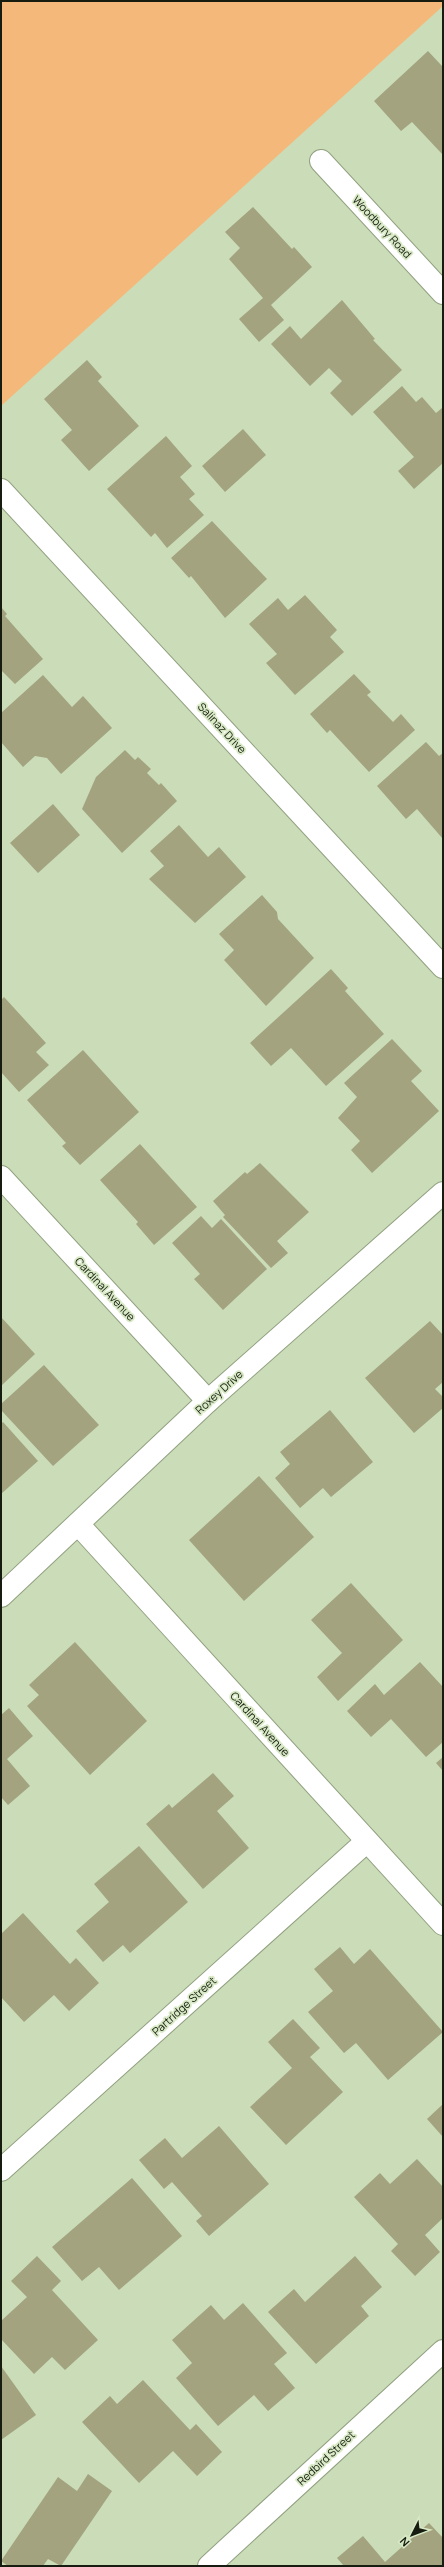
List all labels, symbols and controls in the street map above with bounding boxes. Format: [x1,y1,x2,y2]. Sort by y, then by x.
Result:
street label: Woodbury Road [350,192,415,261]
street label: Salinaz Drive [195,699,250,757]
street label: Cardinal Avenue [72,1254,139,1324]
street label: Roxey Drive [192,1366,246,1417]
street label: Cardinal Avenue [227,1688,294,1760]
street label: Partridge Street [148,1973,219,2038]
street label: Redbird Street [294,2427,358,2488]
north arrow [392,2515,432,2555]
text: N [396,2534,412,2550]

